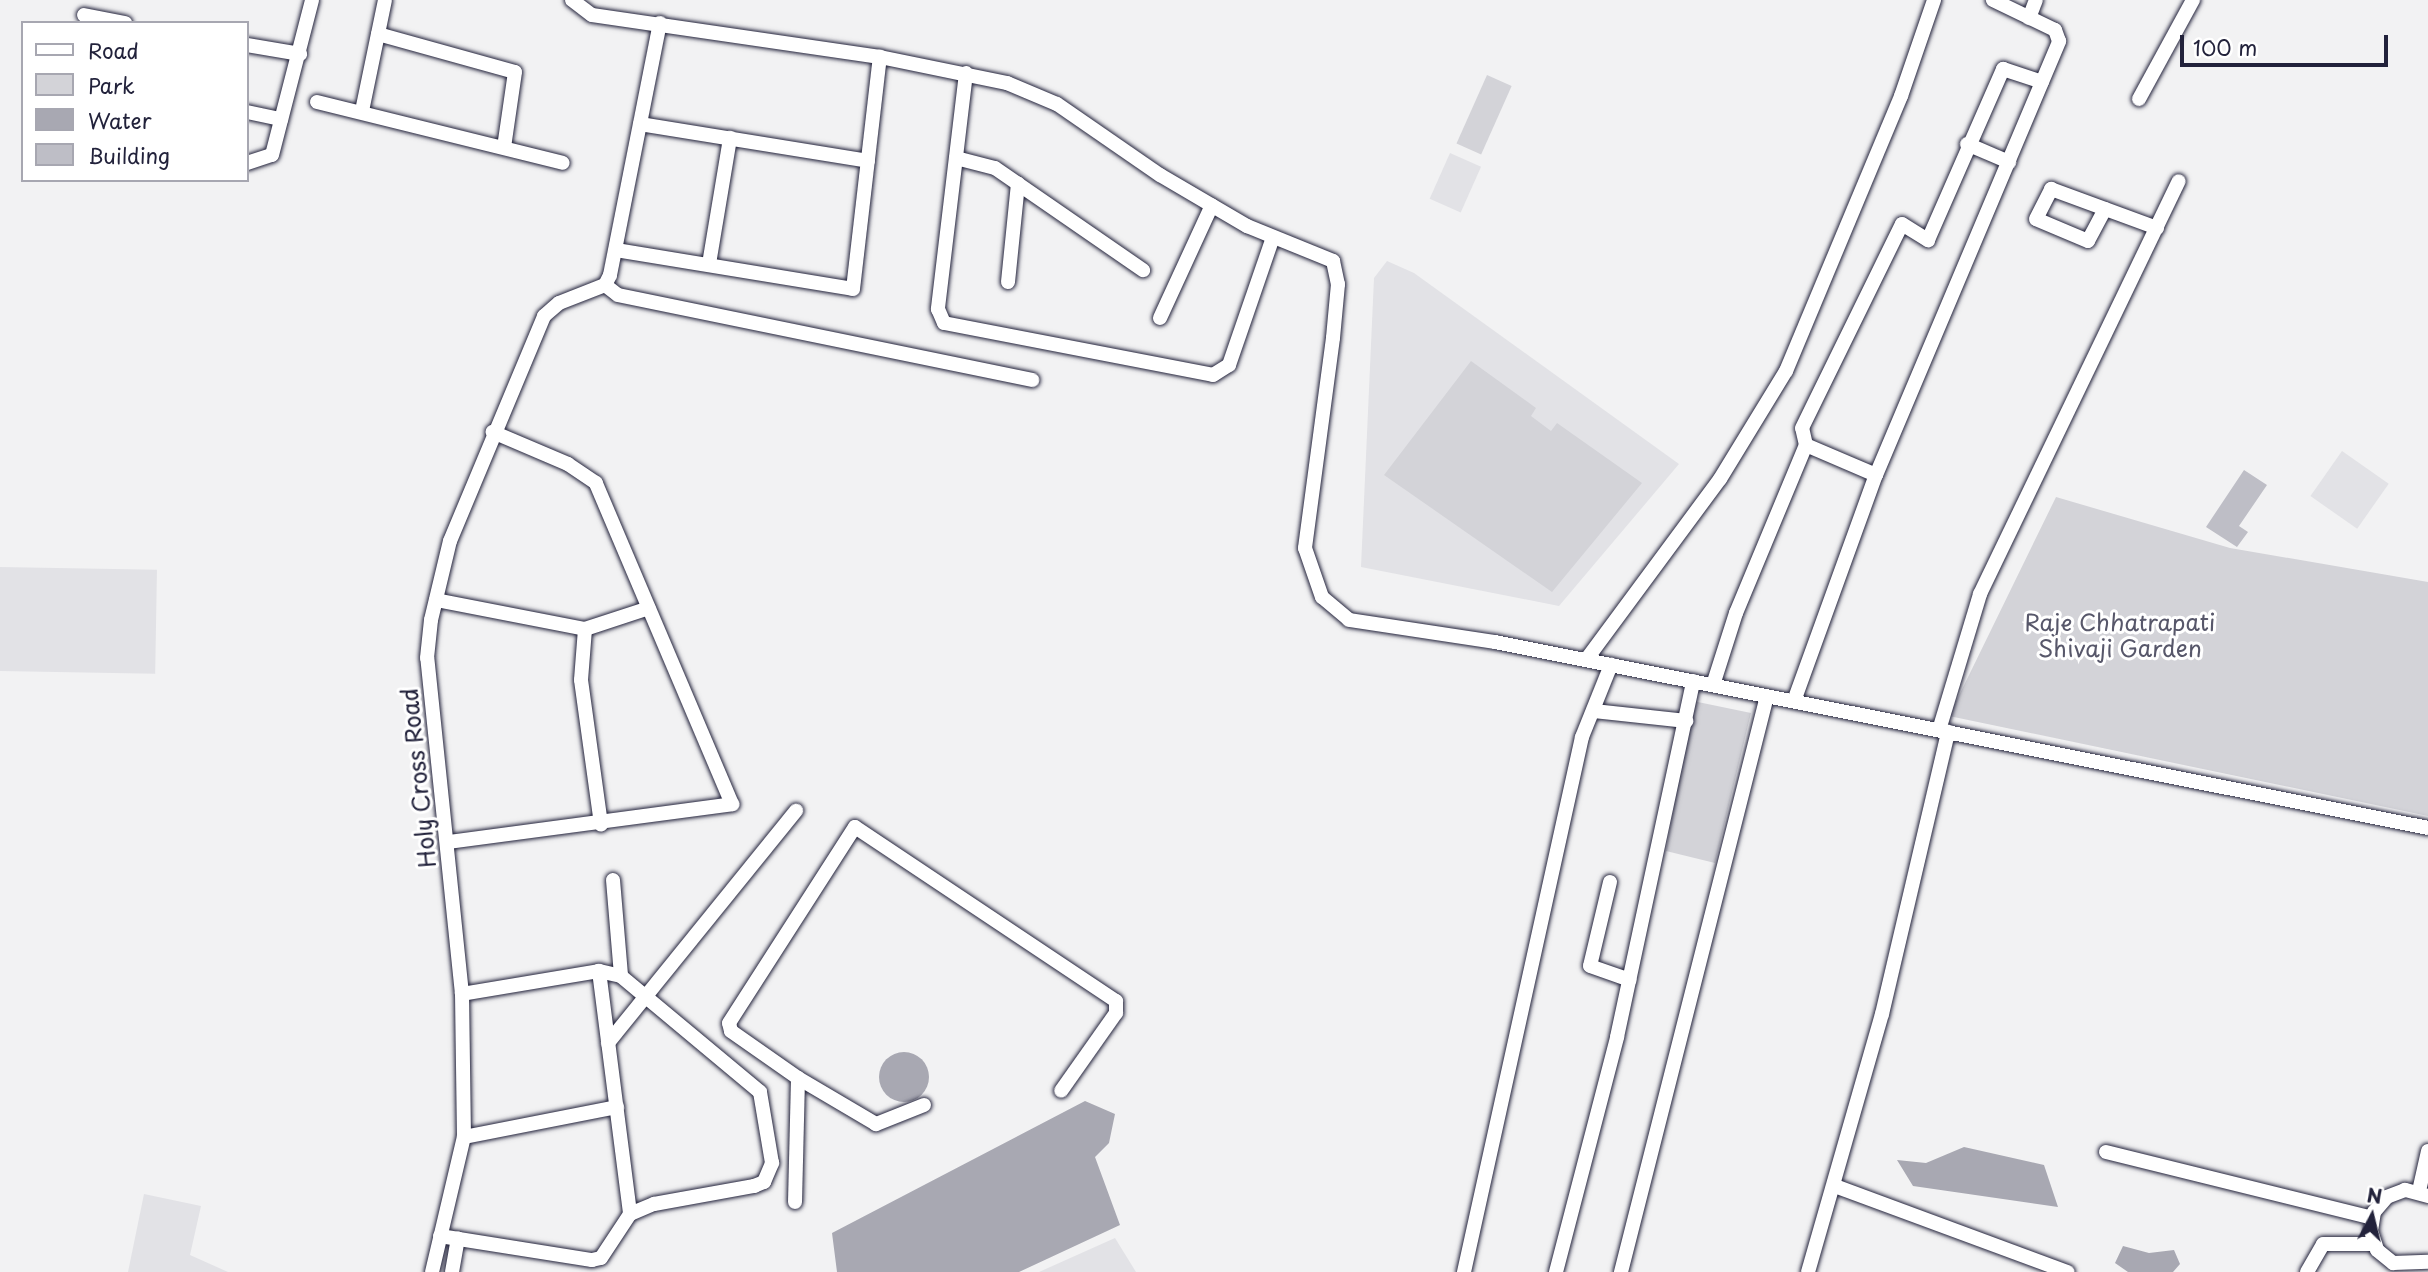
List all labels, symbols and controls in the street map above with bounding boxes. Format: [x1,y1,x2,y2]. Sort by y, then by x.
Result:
legend [21,21,248,182]
scale bar [2183,21,2391,65]
text: 100 m [2193,31,2257,63]
text: Road [88,34,139,66]
text: Park [88,69,135,101]
text: Water [88,104,151,136]
text: Building [88,139,170,171]
park label: Raje Chhatrapati Shivaji Garden [2024,608,2216,662]
street label: Holy Cross Road [395,686,441,870]
text: N [2365,1180,2384,1210]
north arrow [2337,1181,2407,1251]

